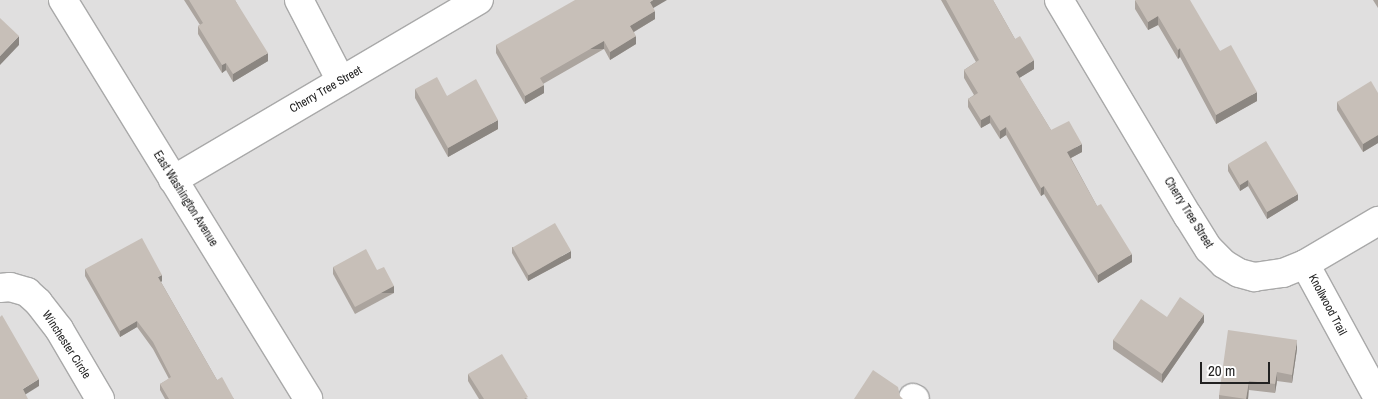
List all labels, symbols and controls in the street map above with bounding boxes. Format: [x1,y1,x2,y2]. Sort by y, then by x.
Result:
street label: Cherry Tree Street [287,63,365,117]
street label: East Washington Avenue [150,148,220,250]
street label: Cherry Tree Street [1160,175,1216,251]
street label: Knollwood Trail [1305,272,1349,338]
street label: Winchester Circle [39,308,93,382]
scale bar [1203,352,1273,384]
text: 20 m [1208,360,1235,381]

